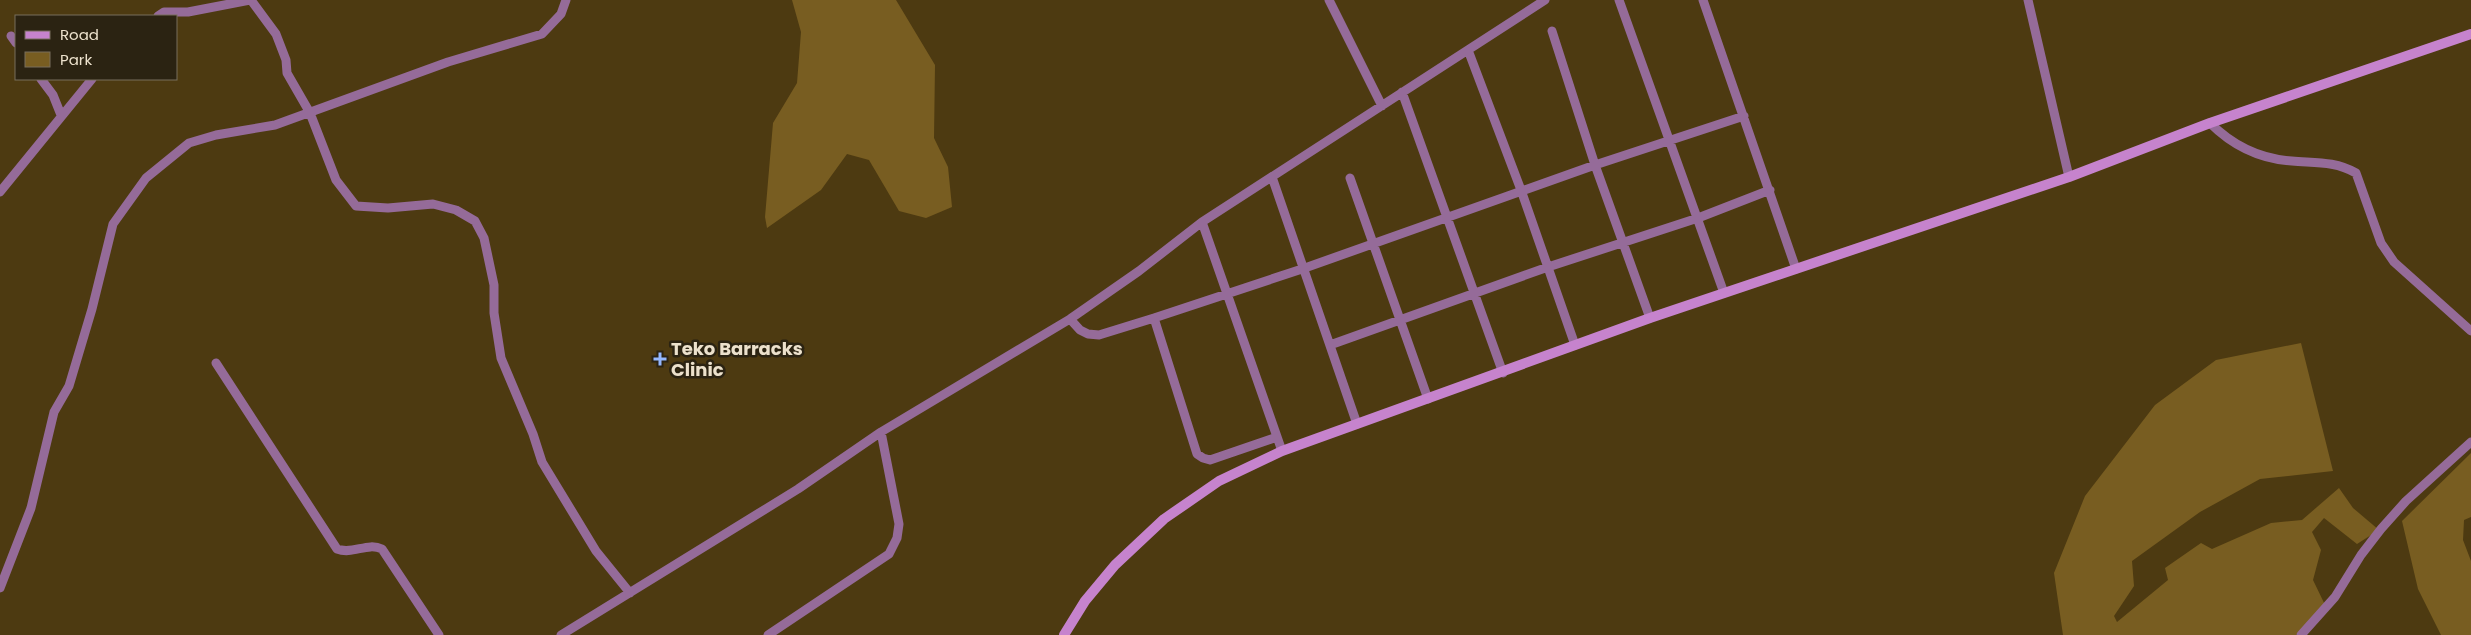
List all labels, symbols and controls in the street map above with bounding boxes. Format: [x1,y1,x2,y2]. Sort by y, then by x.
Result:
legend [15,15,178,80]
text: Road [60,24,99,45]
text: Park [60,49,92,70]
place label: Teko Barracks Clinic [671,336,803,382]
marker: Teko Barracks Clinic [653,352,667,366]

